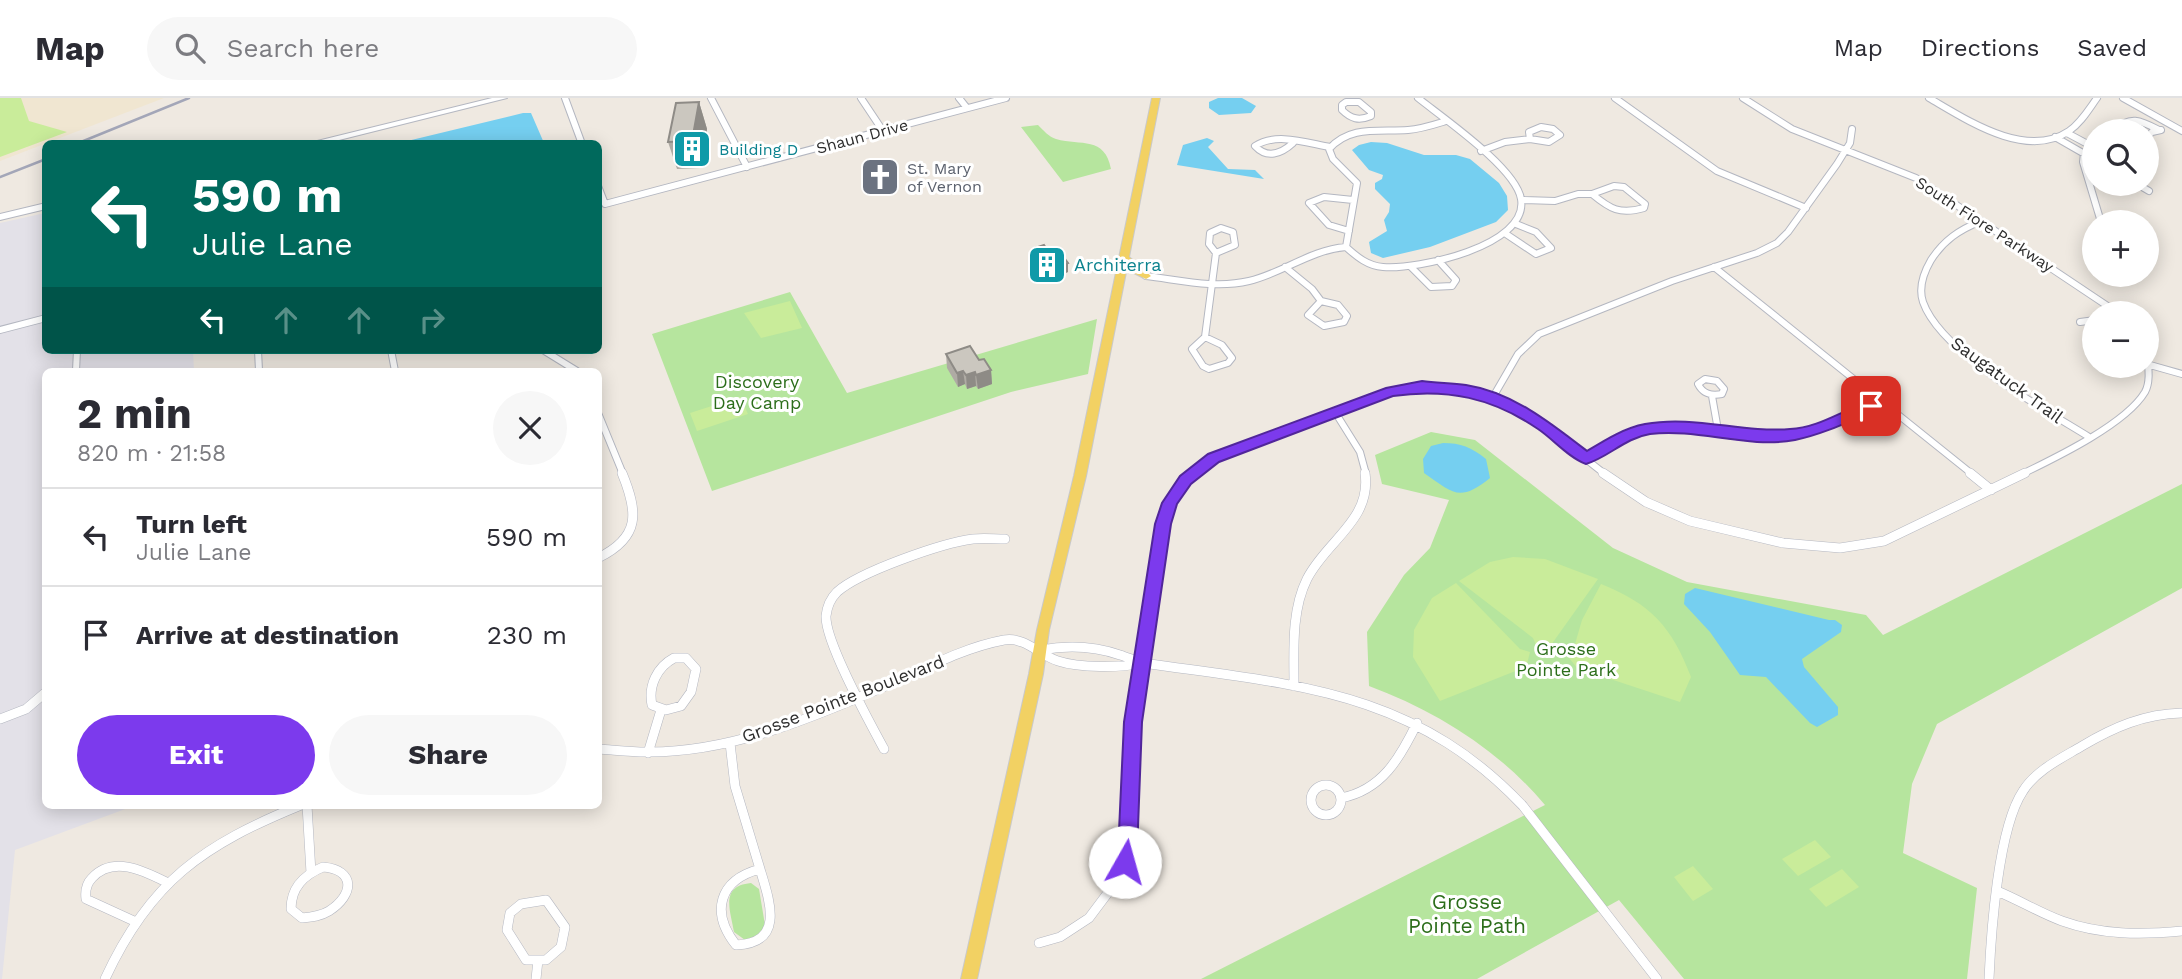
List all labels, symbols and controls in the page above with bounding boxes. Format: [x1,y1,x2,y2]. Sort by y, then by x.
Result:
search box [147,17,637,80]
text: Map [35,29,105,68]
icon: search [171,29,209,67]
text: Search here [227,33,379,63]
text: Map [1834,34,1883,62]
text: Directions [1921,34,2039,62]
text: Saved [2077,34,2147,62]
street label: Shaun Drive [814,115,910,158]
map controls [2082,119,2159,378]
button: search [2082,119,2159,196]
building icon: Building D [671,128,713,170]
place label: Building D [719,140,798,159]
church icon: St. Mary of Vernon [859,156,901,198]
place label: St. Mary of Vernon [907,159,982,196]
text: 590 m [192,166,342,224]
icon: left [77,168,168,259]
street label: South Fiore Parkway [1912,173,2058,277]
button: + [2082,210,2159,287]
text: Julie Lane [192,225,353,263]
building icon: Architerra [1026,244,1068,286]
place label: Architerra [1074,254,1162,275]
icon: left [194,301,232,339]
icon: ahead [267,301,305,339]
icon: ahead [340,301,378,339]
icon: right [413,301,451,339]
button: − [2082,301,2159,378]
street label: Saugatuck Trail [1947,332,2068,428]
park label: Discovery Day Camp [713,371,801,413]
pin [1841,376,1901,436]
icon: arrive [1852,387,1890,425]
text: 2 min [77,389,192,438]
button: close [493,391,567,465]
text: 820 m · 21:58 [77,440,226,467]
text: Turn left [136,509,247,539]
icon: left [77,518,115,556]
text: 590 m [486,522,567,552]
text: Julie Lane [136,539,252,566]
icon: arrive [77,616,115,654]
text: Arrive at destination [136,620,399,650]
text: 230 m [487,620,567,650]
park label: Grosse Pointe Park [1516,638,1616,680]
street label: Grosse Pointe Boulevard [739,650,947,747]
button: Exit [77,715,315,795]
button: Share [329,715,567,795]
position arrow [1088,825,1162,899]
park label: Grosse Pointe Path [1408,889,1526,938]

